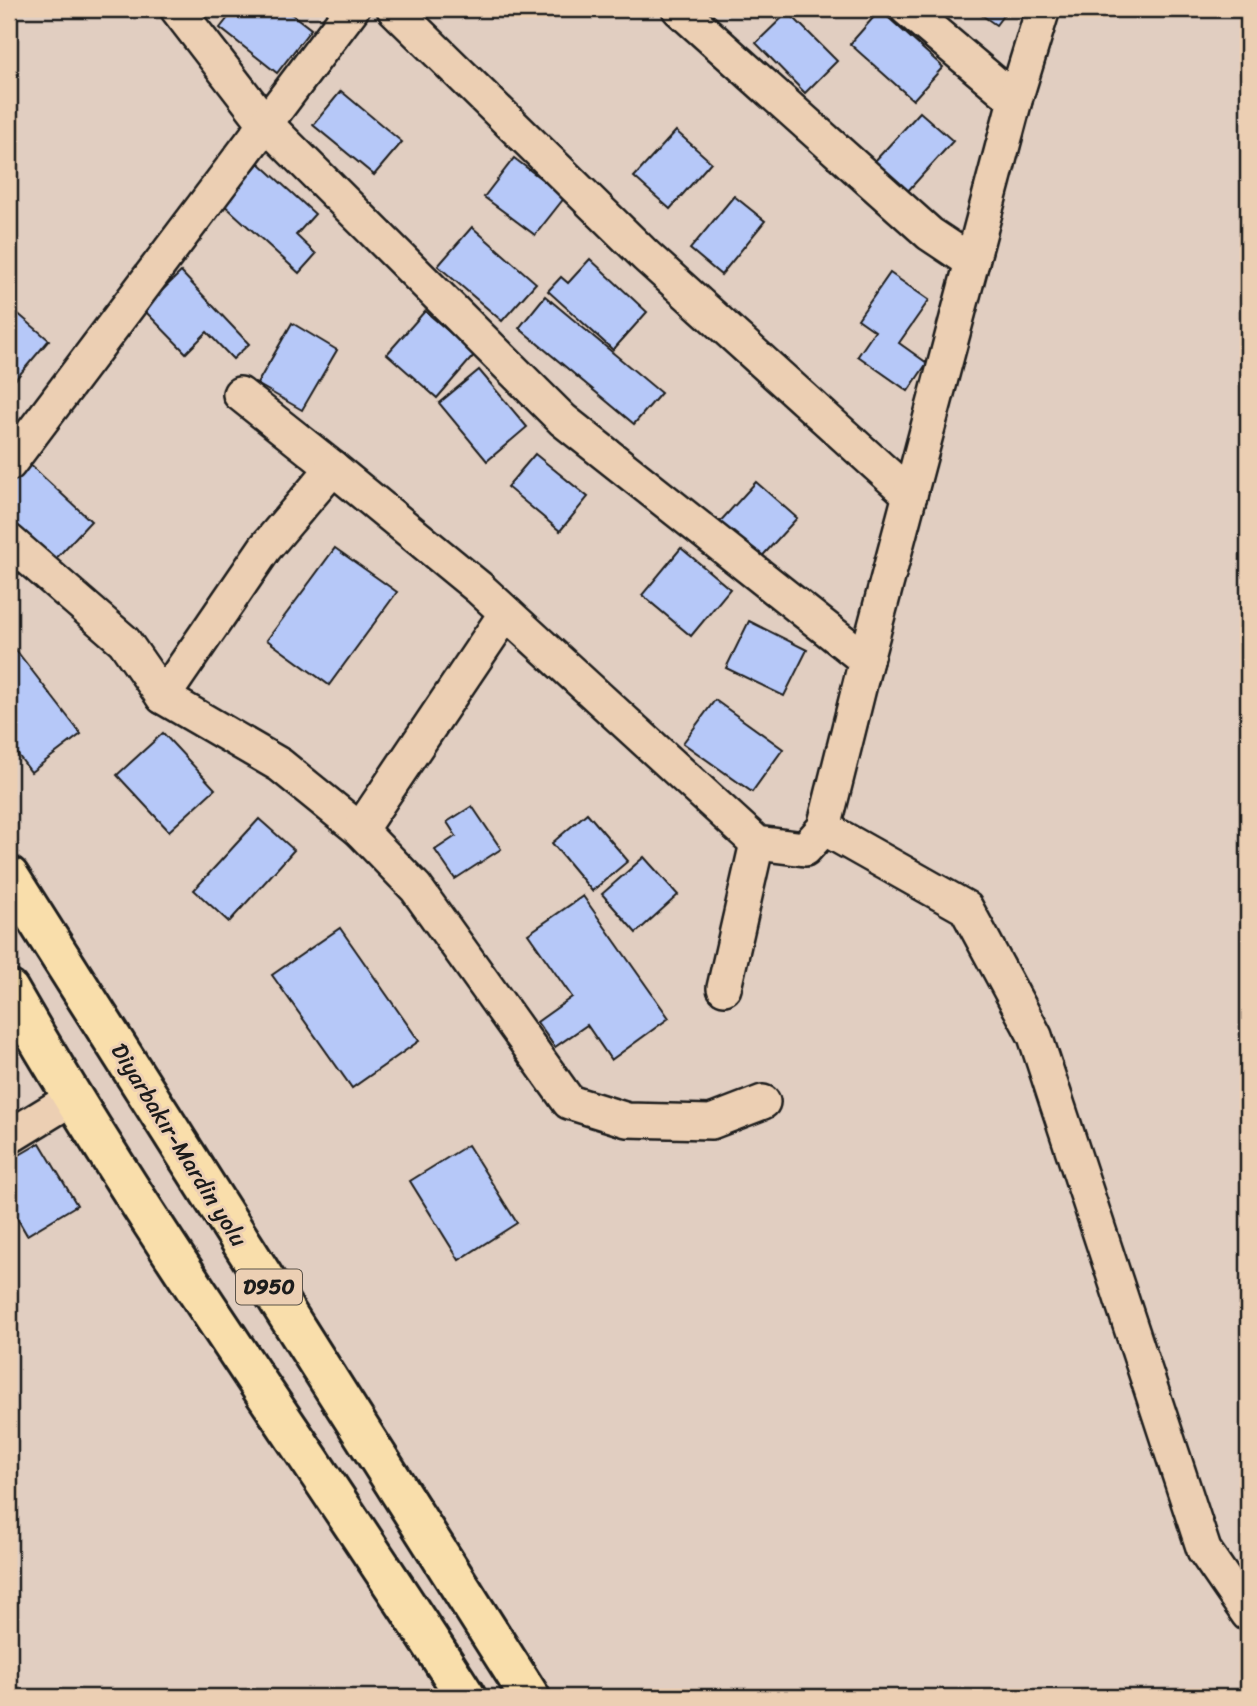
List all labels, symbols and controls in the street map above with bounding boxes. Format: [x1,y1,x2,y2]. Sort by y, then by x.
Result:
street label: Diyarbakır-Mardin yolu [100,1035,259,1256]
road number: D950 [236,1270,302,1304]

